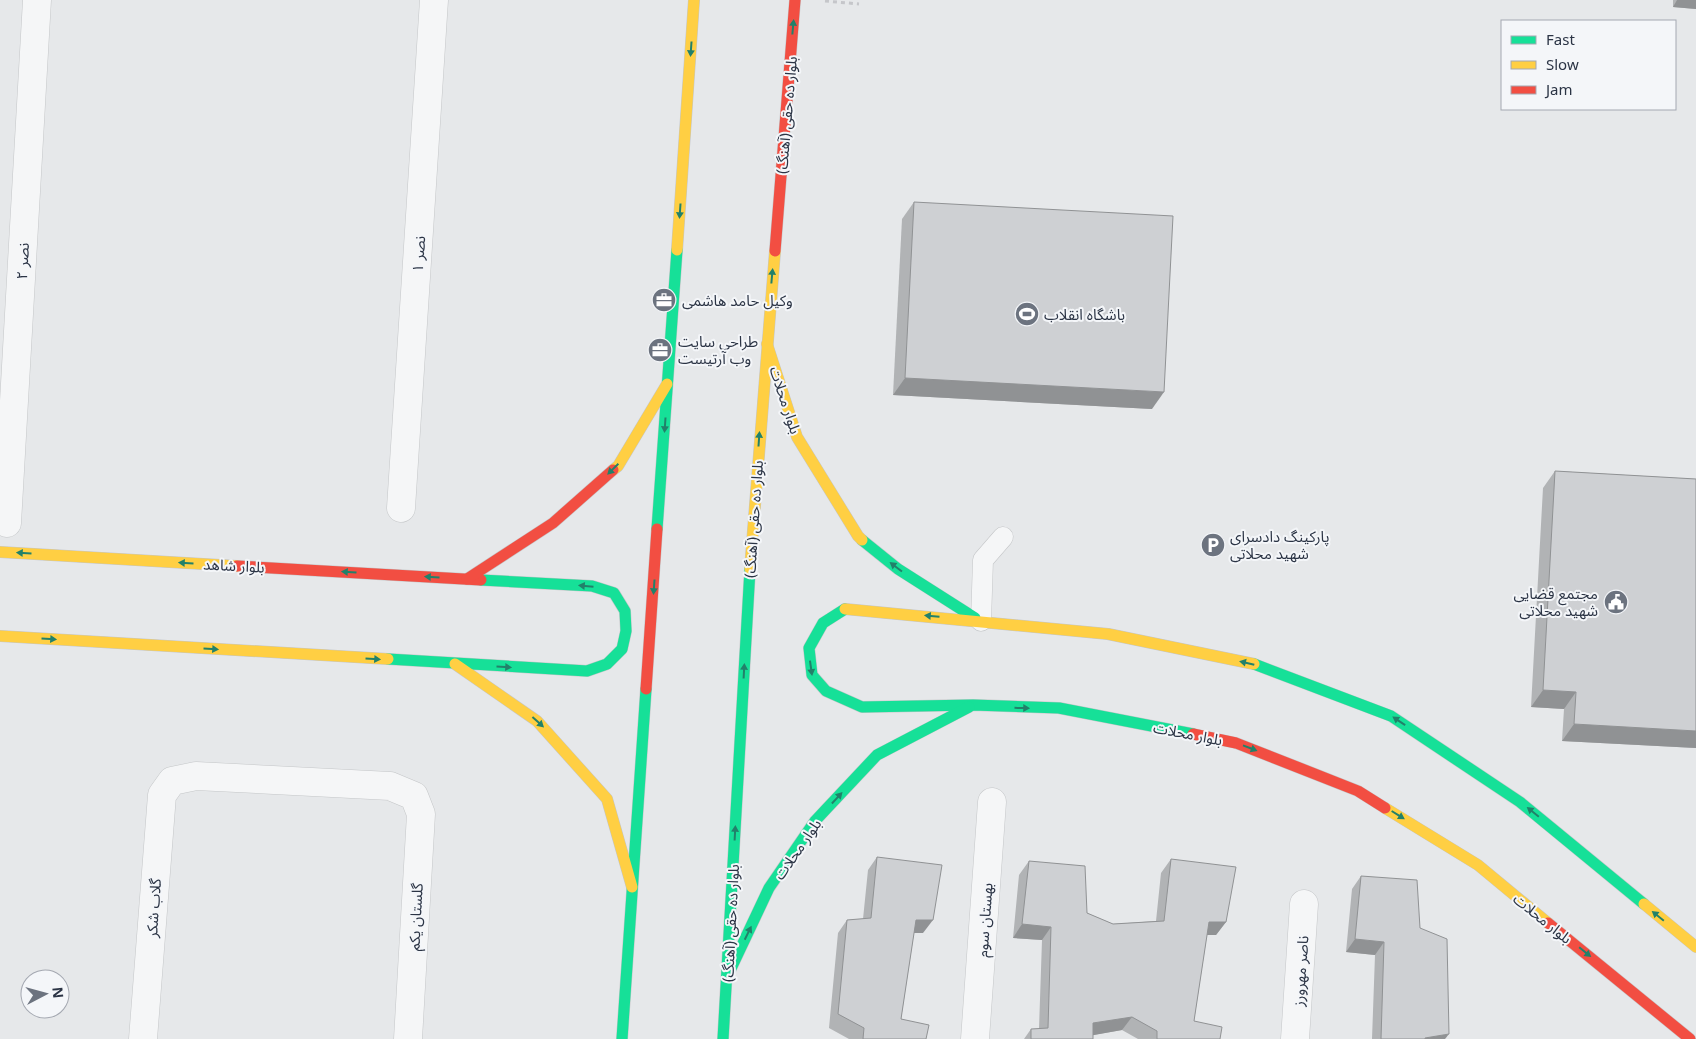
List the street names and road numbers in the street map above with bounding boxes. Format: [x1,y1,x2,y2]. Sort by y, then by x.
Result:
street label: بلوار ده حقی (آهنگ) [771,55,801,175]
street label: نصر ۱ [407,235,429,273]
street label: نصر ۲ [11,242,33,280]
street label: بلوار محلات [766,364,806,436]
street label: بلوار ده حقی (آهنگ) [739,460,767,578]
street label: بلوار شاهد [203,553,265,577]
street label: بلوار محلات [1152,717,1224,749]
street label: بلوار محلات [769,815,825,883]
street label: بلوار ده حقی (آهنگ) [717,864,743,982]
street label: گلاب شکر [141,877,165,939]
street label: گلستان یکم [403,882,429,952]
street label: بهستان سوم [971,882,999,958]
street label: بلوار محلات [1510,888,1576,948]
street label: ناصر مهرورز [1287,935,1312,1008]

